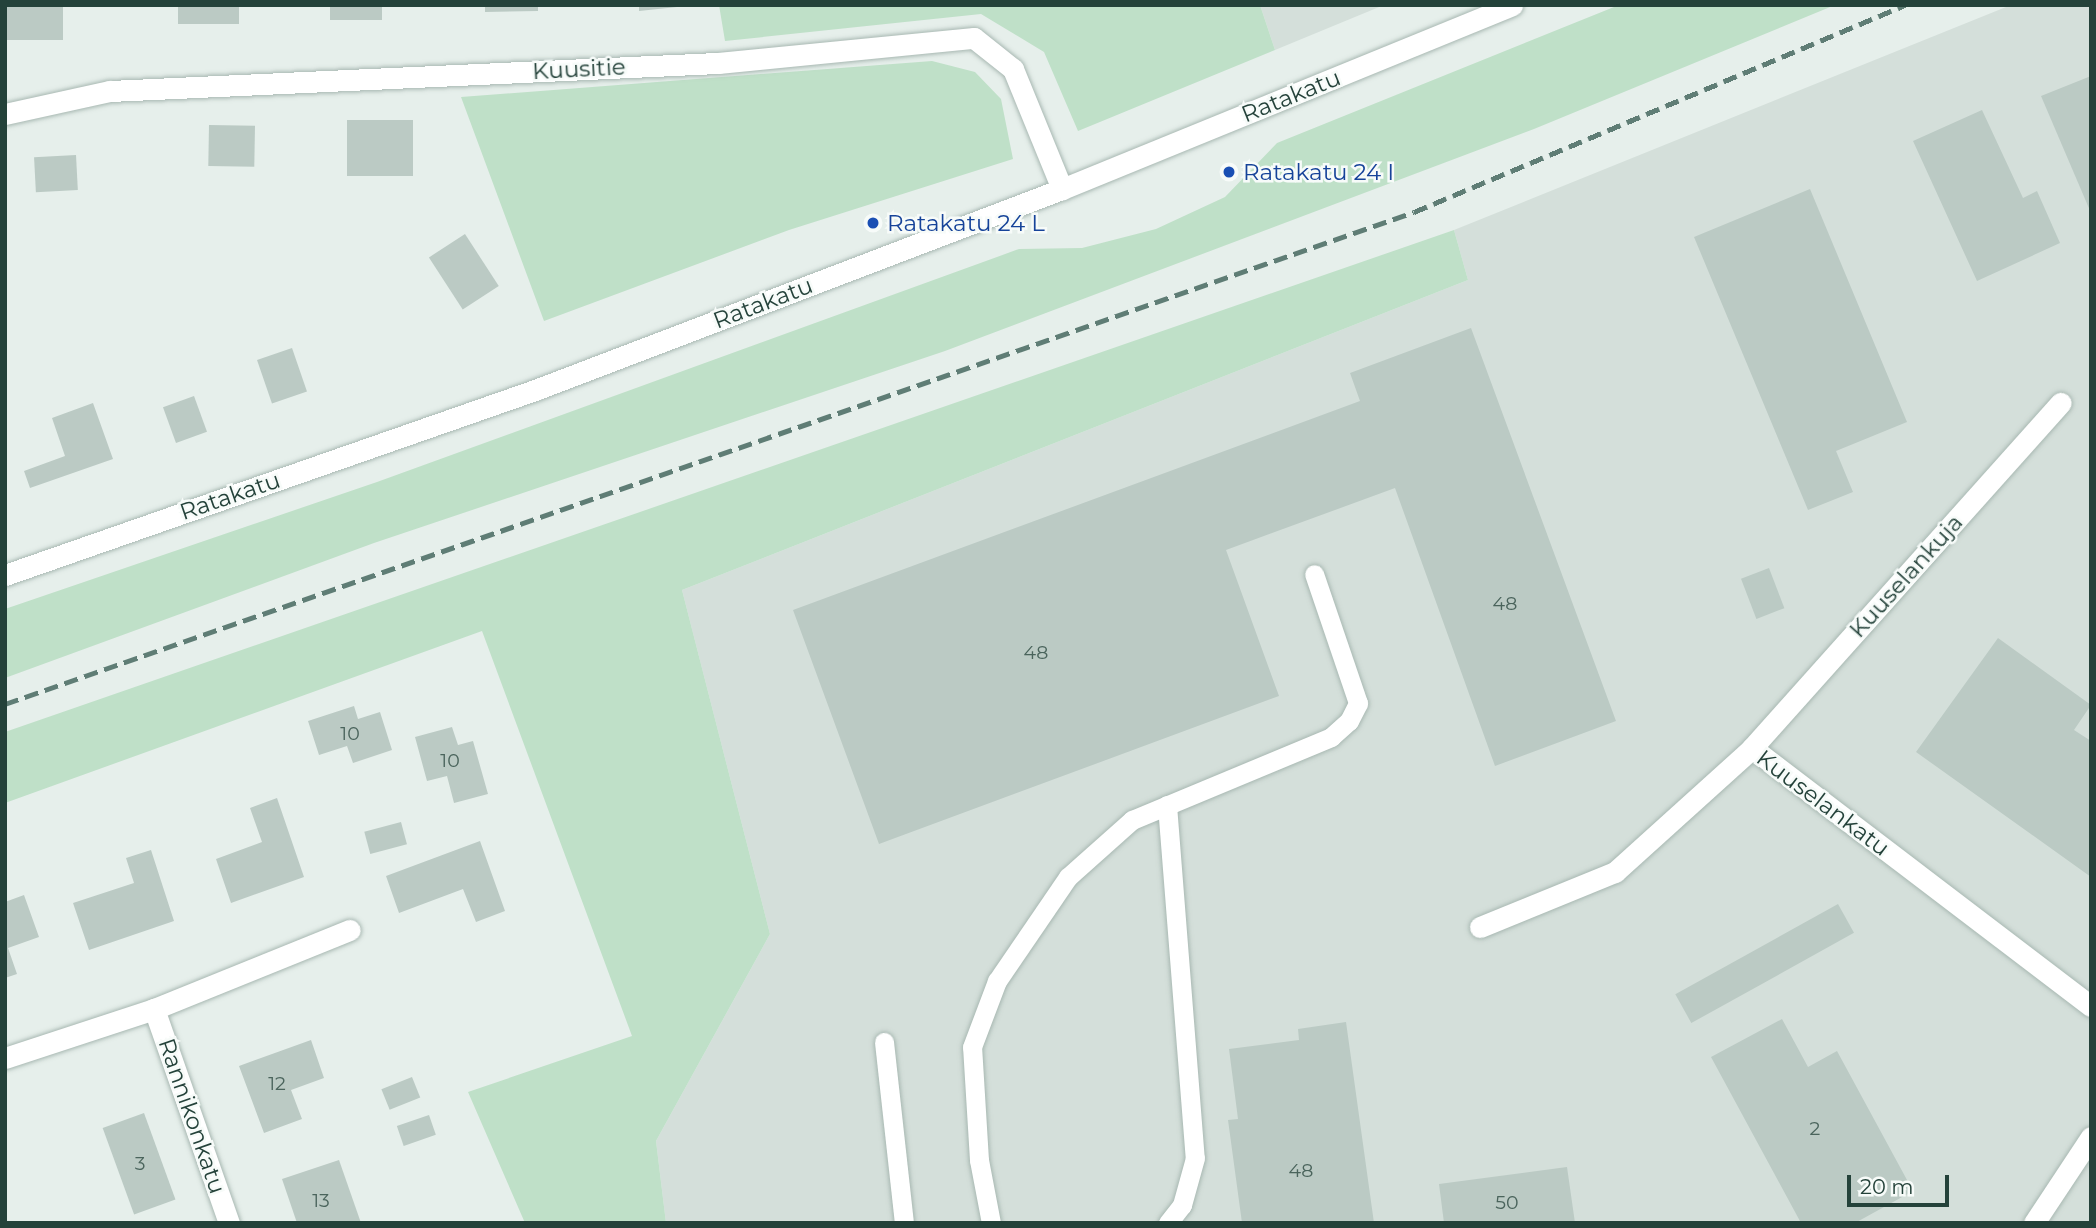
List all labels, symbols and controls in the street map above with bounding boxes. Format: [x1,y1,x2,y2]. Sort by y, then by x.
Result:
street label: Kuusitie [532,53,626,85]
street label: Ratakatu [1237,64,1345,128]
place label: Ratakatu 24 I [1243,158,1394,186]
marker: Ratakatu 24 I [1221,164,1237,180]
place label: Ratakatu 24 L [887,209,1045,237]
marker: Ratakatu 24 L [865,215,881,231]
street label: Ratakatu [709,271,817,335]
street label: Ratakatu [176,466,284,526]
street label: Kuuselankuja [1844,509,1968,643]
house number: 48 [1493,593,1517,615]
house number: 48 [1024,642,1048,664]
house number: 10 [340,723,360,745]
street label: Kuuselankatu [1751,744,1895,862]
house number: 10 [440,750,460,772]
street label: Rannikonkatu [153,1035,231,1197]
house number: 12 [268,1073,286,1095]
house number: 2 [1810,1118,1820,1140]
house number: 3 [135,1153,145,1175]
house number: 48 [1289,1160,1313,1182]
scale bar [1851,1162,1952,1206]
text: 20 m [1860,1174,1914,1199]
house number: 13 [312,1190,330,1212]
house number: 50 [1495,1192,1519,1214]

